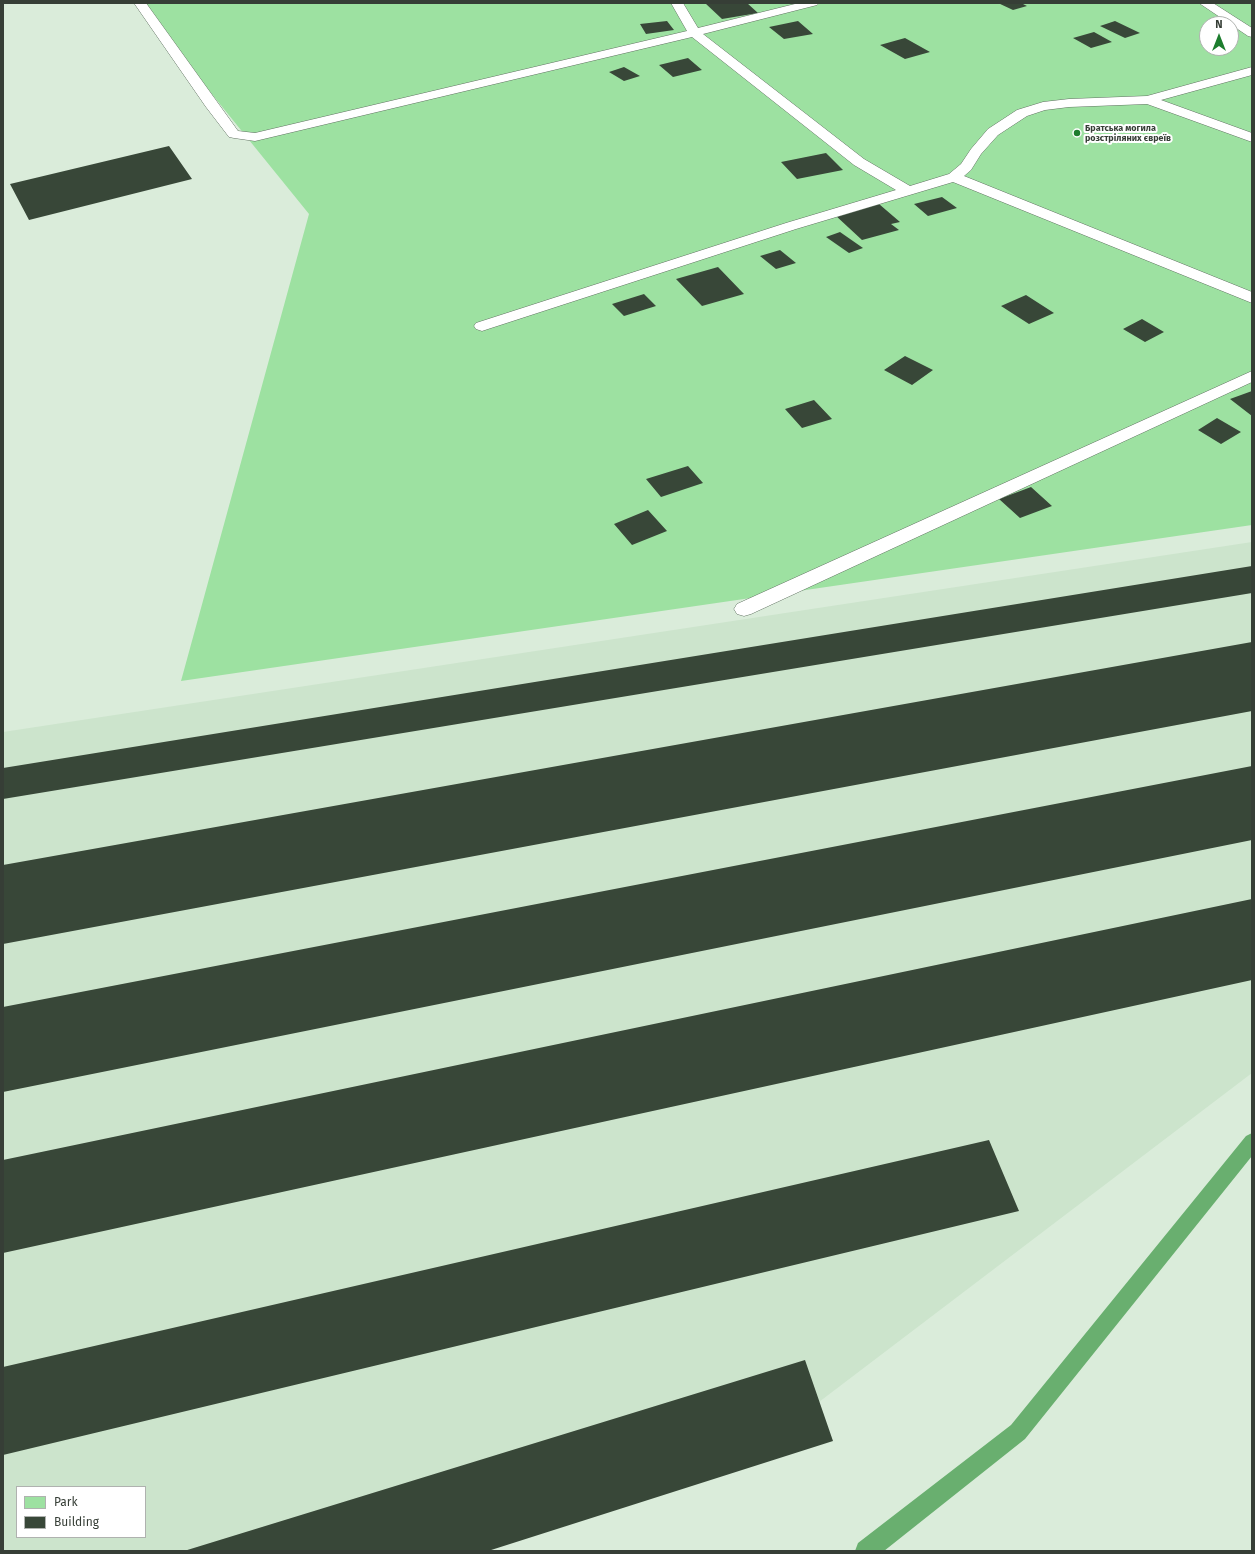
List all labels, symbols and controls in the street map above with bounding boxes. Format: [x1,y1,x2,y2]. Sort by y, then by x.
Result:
north arrow [1199,16,1239,56]
text: N [1215,18,1223,31]
place label: Братська могила розстріляних євреїв [1085,123,1171,144]
marker: Братська могила розстріляних євреїв [1072,128,1082,138]
legend [16,1486,146,1538]
text: Park [54,1495,78,1509]
text: Building [54,1515,99,1529]

